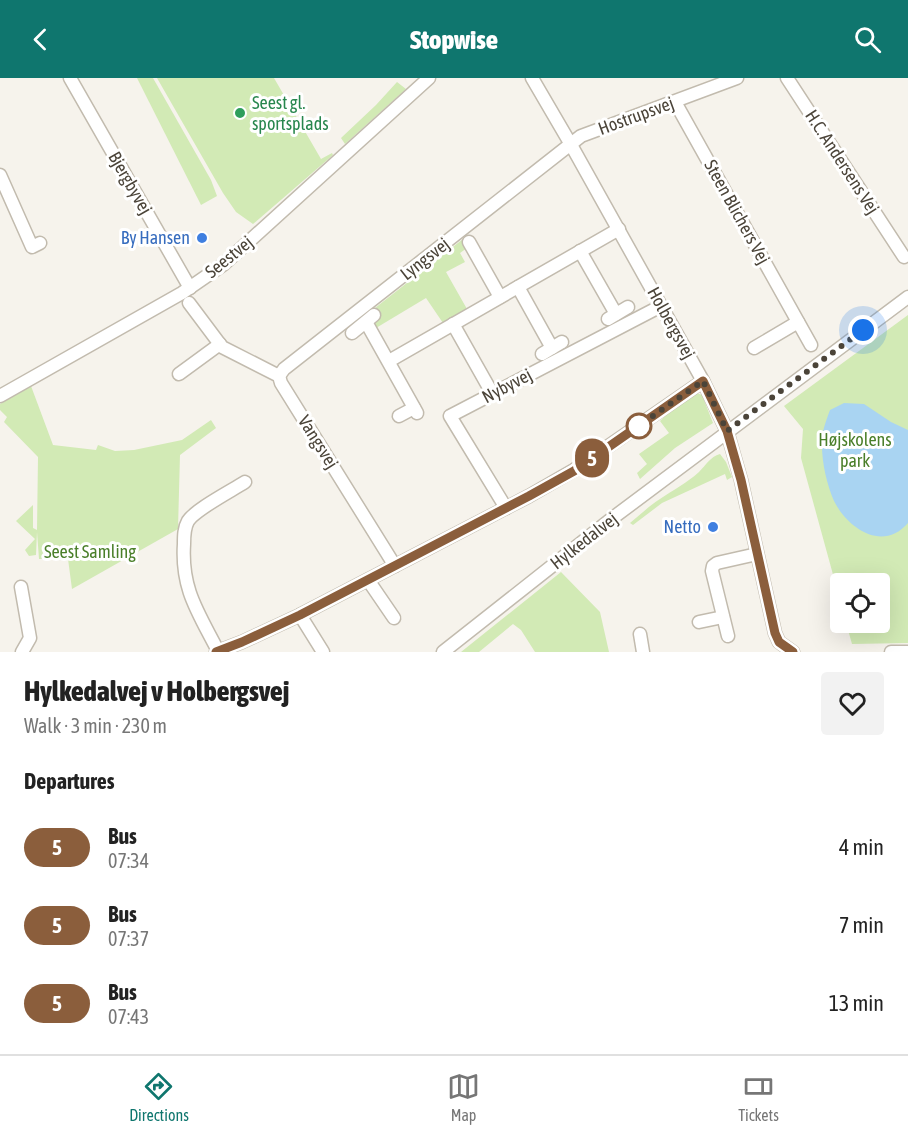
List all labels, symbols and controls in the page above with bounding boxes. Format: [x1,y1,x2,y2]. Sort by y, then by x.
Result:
icon: back [24,23,57,56]
icon: search [851,23,884,56]
text: Stopwise [410,24,498,55]
place label: Seest gl. sportsplads [252,92,329,134]
street label: Hostrupsvej [595,92,676,139]
marker: Seest gl. sportsplads [233,106,247,120]
street label: H.C. Andersens Vej [801,106,884,218]
street label: Bjergbyvej [104,148,157,218]
street label: Steen Blichers Vej [700,156,775,267]
place label: By Hansen [121,227,190,248]
marker: By Hansen [195,231,209,245]
street label: Seestvej [201,231,257,282]
street label: Lyngsvej [396,233,453,284]
street label: Holbergsvej [643,283,700,362]
your location [848,315,878,345]
street label: Nybyvej [478,364,535,407]
street label: Vangsvej [294,411,343,472]
unlabelled marker [626,413,652,439]
park label: Højskolens park [818,429,892,471]
line badge: 5 [572,438,612,478]
text: 5 [587,446,597,470]
street label: Hylkedalvej [546,508,621,573]
place label: Netto [664,516,701,537]
marker: Netto [706,520,720,534]
park label: Seest Samling [44,541,136,562]
map controls [830,573,890,633]
button: locate [830,573,890,633]
button: heart [821,672,884,735]
text: Hylkedalvej v Holbergsvej [24,675,289,707]
text: Walk · 3 min · 230 m [24,714,167,737]
text: Departures [24,768,114,794]
text: Bus [108,823,137,849]
text: 4 min [839,834,884,860]
text: 5 [52,835,62,859]
text: 07:34 [108,849,149,872]
text: Bus [108,901,137,927]
text: 7 min [839,912,884,938]
text: 5 [52,913,62,937]
text: 07:37 [108,927,149,950]
text: Bus [108,979,137,1005]
text: 13 min [829,990,884,1016]
text: 5 [52,991,62,1015]
text: 07:43 [108,1005,149,1028]
tab: Directions [129,1070,189,1124]
tab: Map [447,1070,480,1124]
tab: Tickets [738,1070,779,1124]

